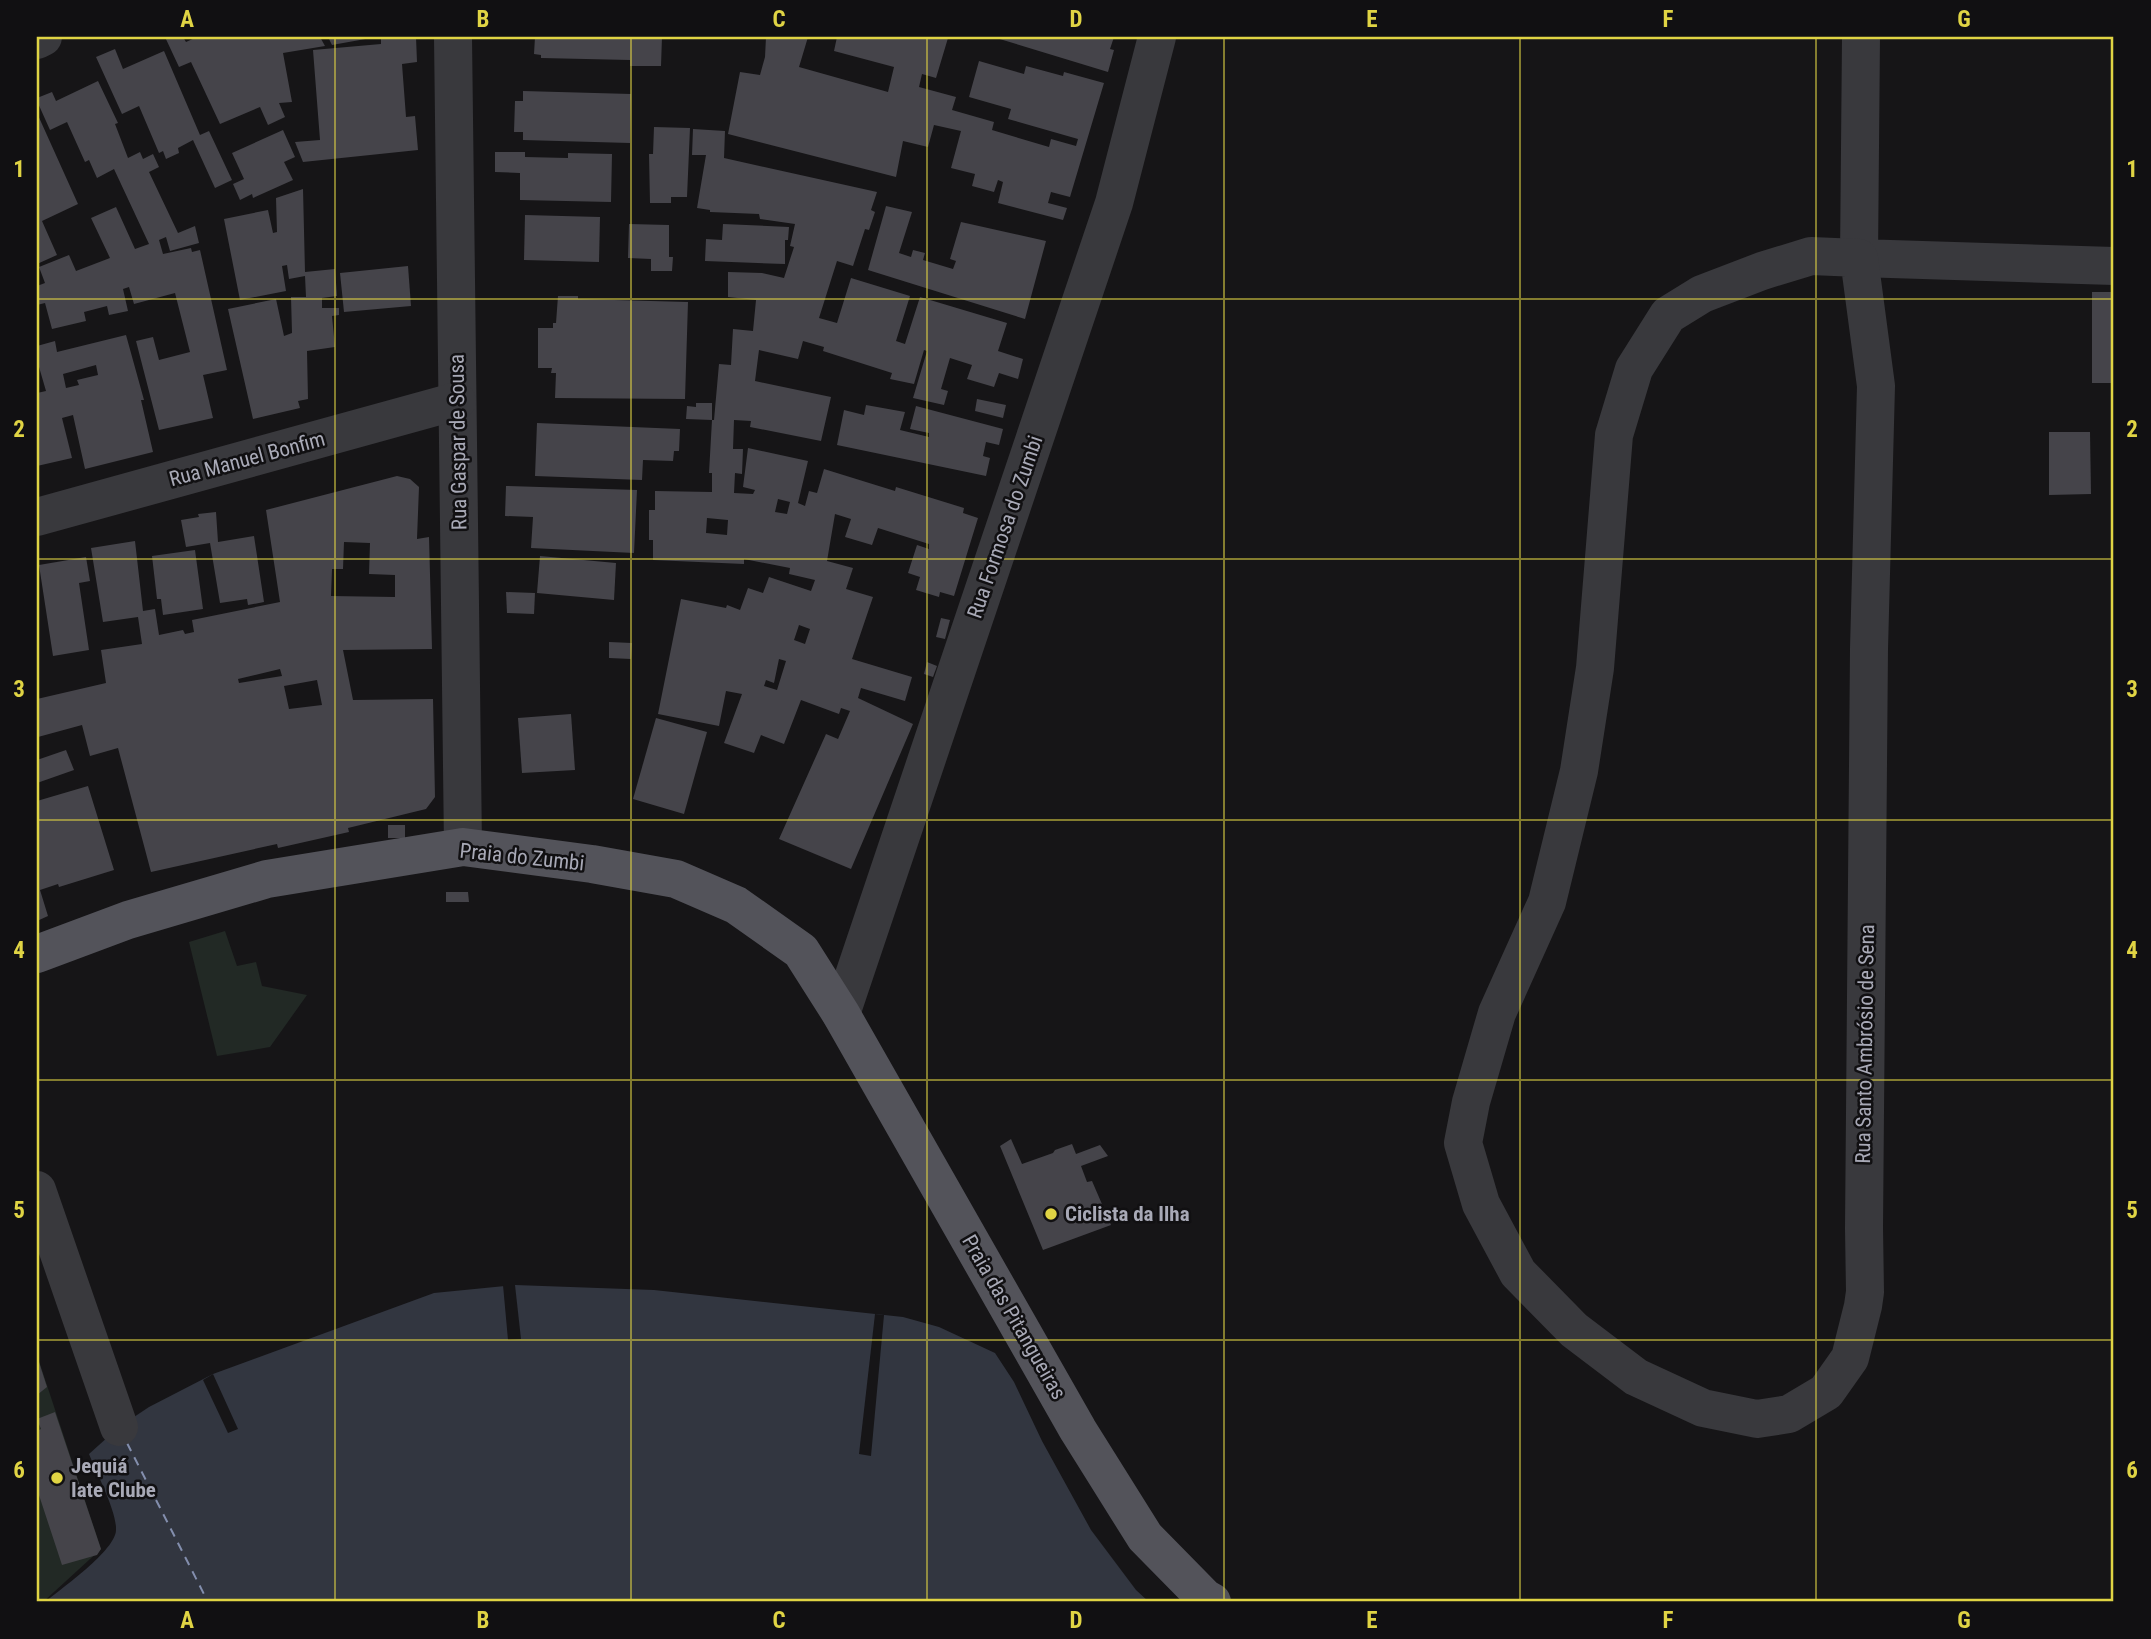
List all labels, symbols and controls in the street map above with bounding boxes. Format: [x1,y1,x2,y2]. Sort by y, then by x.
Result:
text: A [180,6,194,33]
text: B [477,6,489,33]
text: C [772,6,786,33]
text: D [1070,6,1083,33]
text: E [1366,6,1378,33]
text: F [1663,6,1674,33]
text: G [1957,6,1971,33]
text: 1 [13,156,25,183]
text: 1 [2126,156,2138,183]
street label: Rua Gaspar de Sousa [444,354,472,530]
text: 2 [13,416,25,443]
text: 2 [2126,416,2138,443]
street label: Rua Manuel Bonfim [167,427,327,491]
street label: Rua Formosa do Zumbi [962,433,1048,621]
text: 3 [13,676,25,703]
text: 3 [2126,676,2138,703]
street label: Praia do Zumbi [459,839,585,875]
street label: Rua Santo Ambrósio de Sena [1851,924,1879,1164]
text: 4 [13,937,25,964]
text: 4 [2126,937,2138,964]
text: 5 [13,1197,25,1224]
text: 5 [2126,1197,2138,1224]
place label: Ciclista da Ilha [1065,1202,1190,1226]
marker: Ciclista da Ilha [1043,1206,1059,1222]
street label: Praia das Pitangueiras [957,1230,1071,1404]
place label: Jequiá Iate Clube [71,1454,156,1502]
text: 6 [13,1457,25,1484]
text: 6 [2126,1457,2138,1484]
marker: Jequiá Iate Clube [49,1470,65,1486]
text: A [180,1607,194,1634]
text: B [477,1607,489,1634]
text: C [772,1607,786,1634]
text: D [1070,1607,1083,1634]
text: E [1366,1607,1378,1634]
text: F [1663,1607,1674,1634]
text: G [1957,1607,1971,1634]

